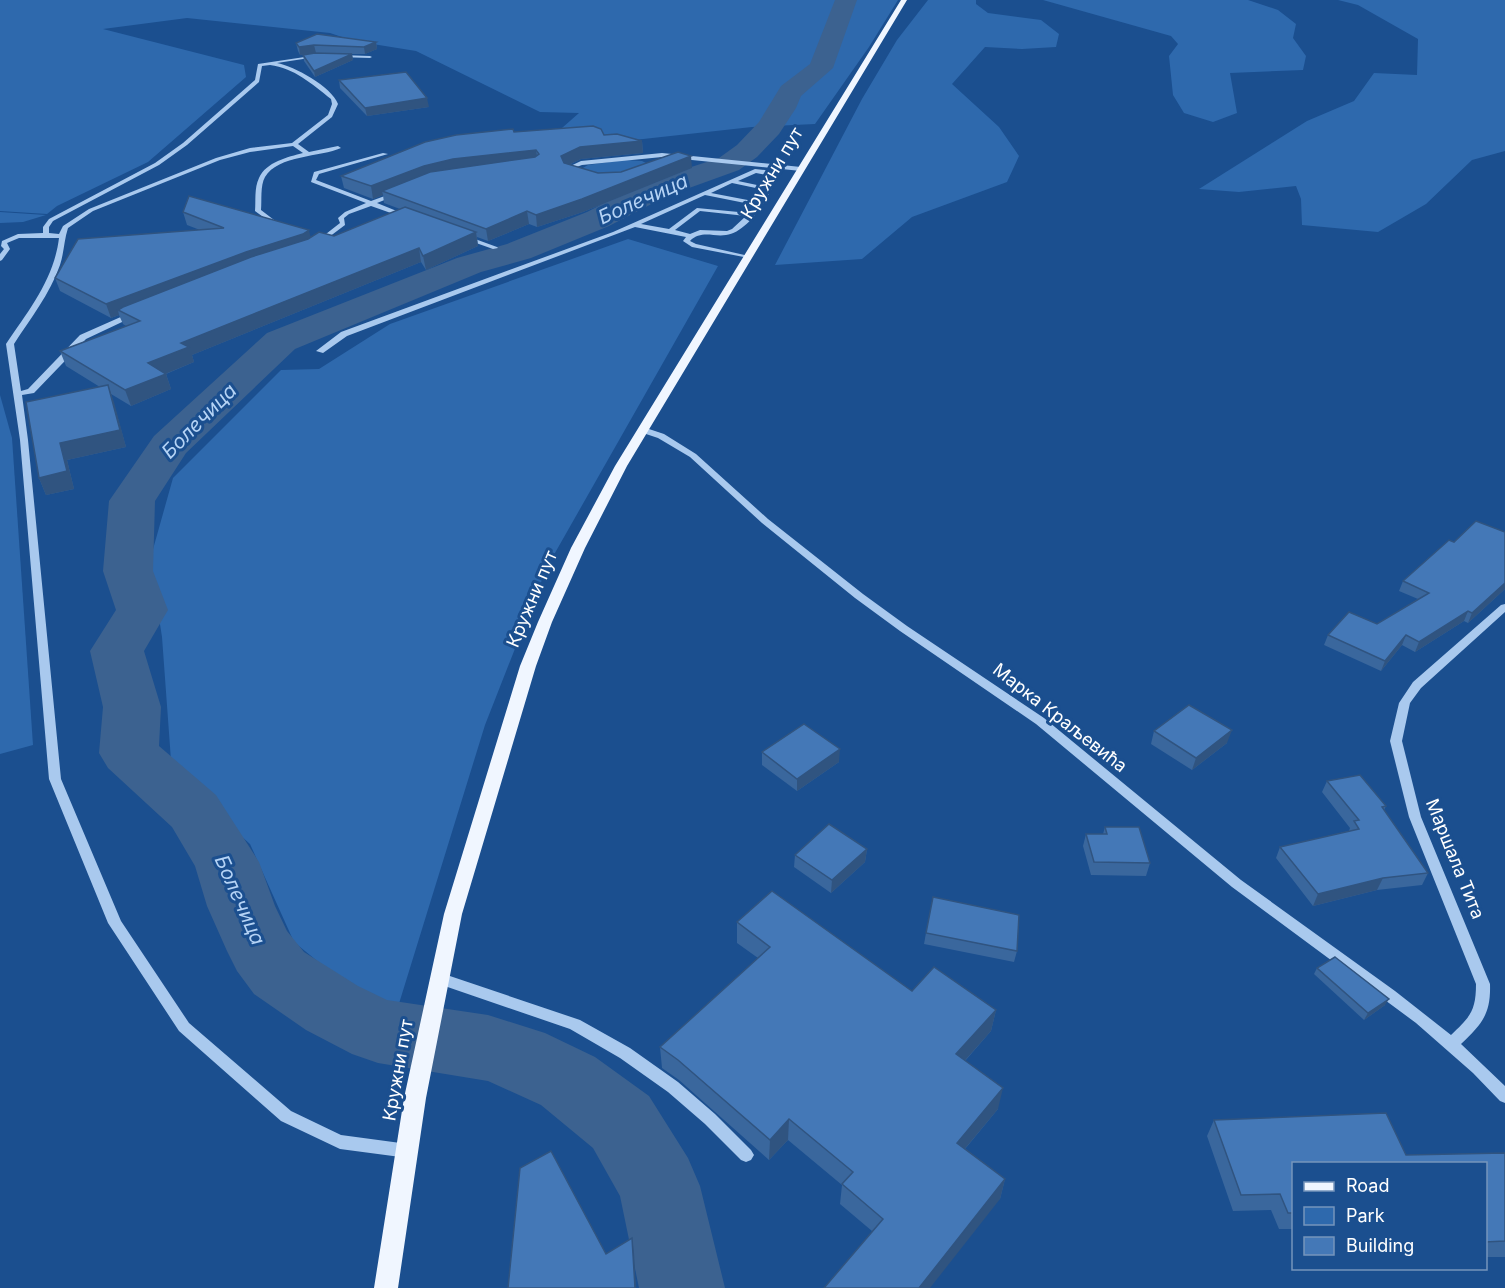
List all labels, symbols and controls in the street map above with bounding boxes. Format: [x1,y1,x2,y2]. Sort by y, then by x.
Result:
street label: Кружни пут [736,123,807,222]
water label: Болечица [594,169,692,229]
water label: Болечица [157,379,241,463]
street label: Кружни пут [502,547,562,650]
street label: Марка Краљевића [989,659,1132,776]
street label: Маршала Тита [1422,796,1489,922]
water label: Болечица [210,851,270,949]
street label: Кружни пут [378,1017,417,1122]
legend [1292,1162,1487,1270]
text: Road [1346,1175,1389,1196]
text: Park [1346,1205,1385,1226]
text: Building [1346,1235,1414,1256]

